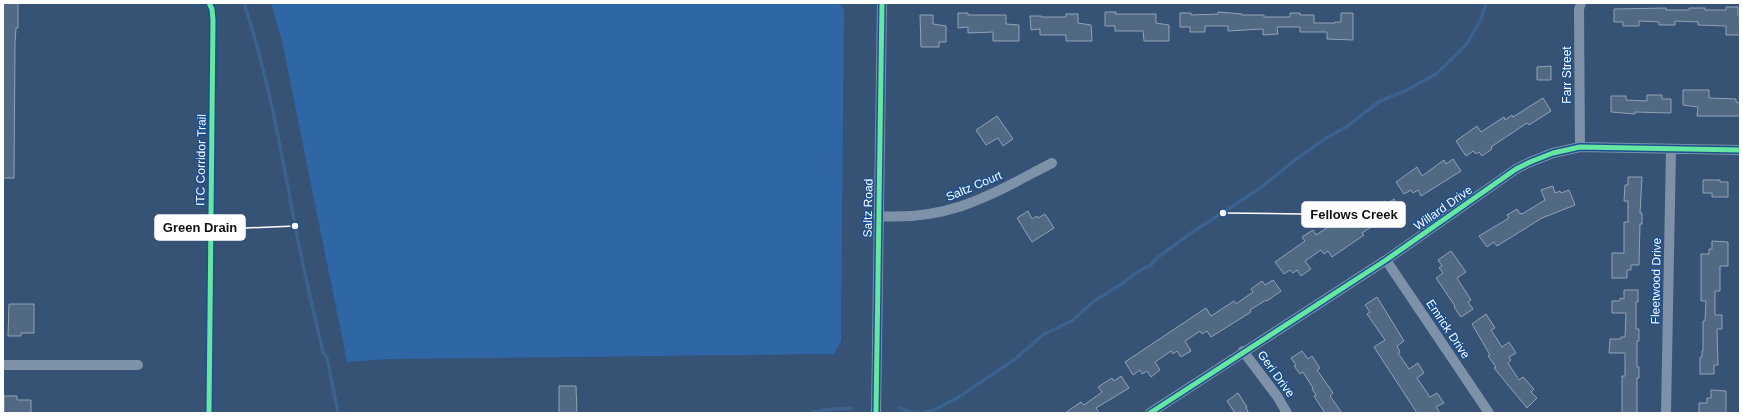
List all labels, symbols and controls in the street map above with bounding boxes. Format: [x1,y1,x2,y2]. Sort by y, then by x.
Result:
street label: Farr Street [1560,46,1574,104]
street label: ITC Corridor Trail [193,114,209,206]
street label: Saltz Court [944,168,1005,204]
street label: Saltz Road [860,179,876,237]
street label: Willard Drive [1411,183,1475,233]
callout: Fellows Creek [1302,202,1405,227]
text: Fellows Creek [1310,207,1398,222]
callout: Green Drain [155,215,245,240]
text: Green Drain [163,220,237,235]
street label: Fleetwood Drive [1648,237,1664,324]
street label: Emrick Drive [1423,297,1473,361]
street label: Geri Drive [1254,348,1298,400]

